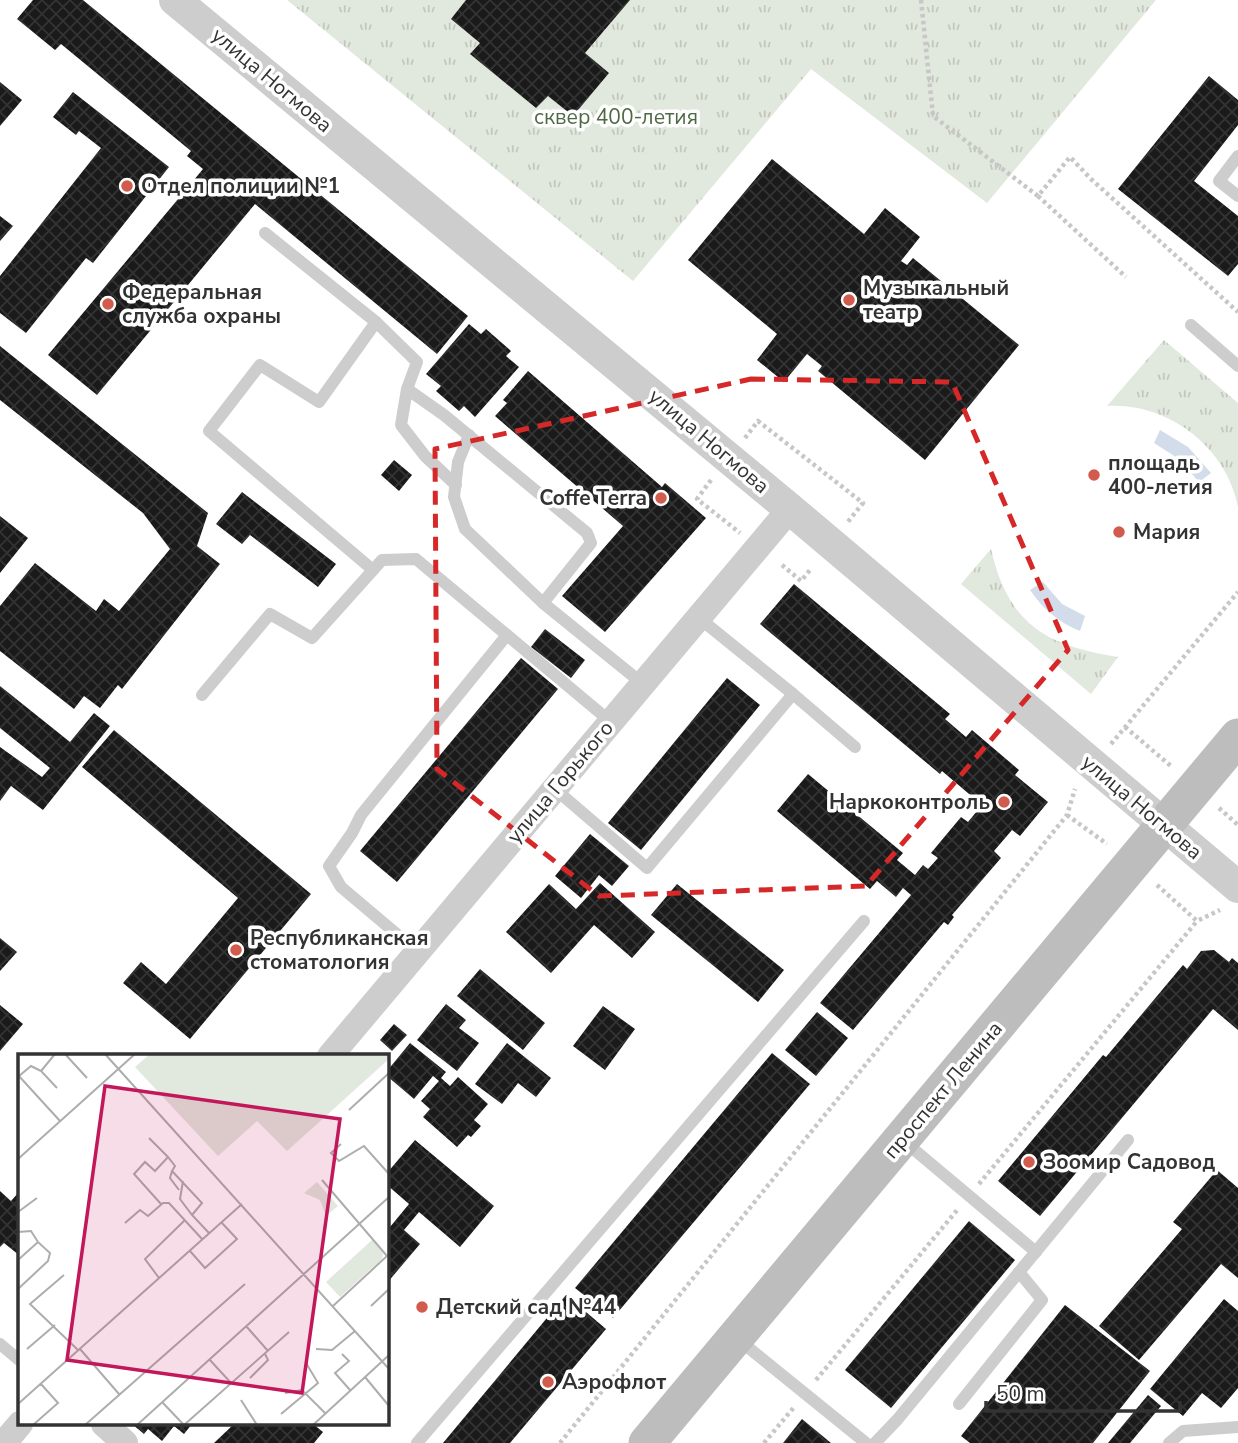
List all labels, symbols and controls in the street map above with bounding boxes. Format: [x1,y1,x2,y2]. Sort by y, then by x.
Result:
street label: улица Ногмова [206,21,338,139]
park label: сквер 400-летия [534,103,698,131]
place label: Отдел полиции №1 [141,172,340,200]
marker: Отдел полиции №1 [119,178,135,194]
place label: Музыкальный театр [863,274,1009,326]
place label: Федеральная служба охраны [122,278,281,330]
marker: Музыкальный театр [841,292,857,308]
marker: Федеральная служба охраны [100,296,116,312]
street label: улица Ногмова [643,382,775,500]
place label: площадь 400-летия [1108,449,1213,501]
marker: площадь 400-летия [1086,467,1102,483]
place label: Coffe Terra [539,484,647,512]
marker: Coffe Terra [653,490,669,506]
place label: Мария [1133,518,1200,546]
marker: Мария [1111,524,1127,540]
street label: улица Горького [500,715,620,849]
street label: улица Ногмова [1076,748,1208,866]
place label: Наркоконтроль [829,788,990,816]
marker: Наркоконтроль [996,794,1012,810]
place label: Республиканская стоматология [250,924,428,976]
marker: Республиканская стоматология [228,942,244,958]
street label: проспект Ленина [877,1015,1009,1165]
inset map [18,1054,388,1426]
place label: Зоомир Садовод [1043,1148,1215,1176]
marker: Зоомир Садовод [1021,1154,1037,1170]
place label: Детский сад №44 [436,1293,617,1321]
marker: Детский сад №44 [414,1299,430,1315]
place label: Аэрофлот [562,1368,666,1396]
scale bar [986,1370,1180,1414]
marker: Аэрофлот [540,1374,556,1390]
text: 50 m [996,1380,1045,1408]

